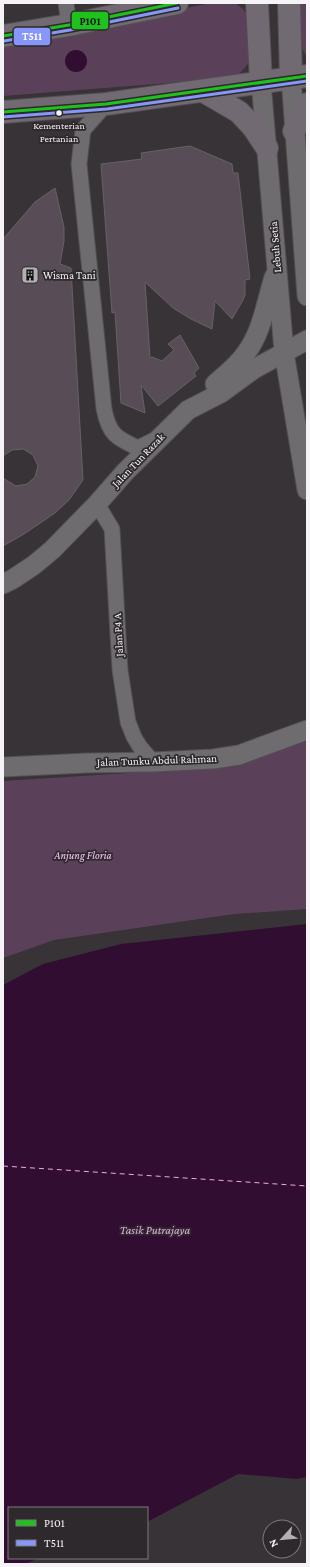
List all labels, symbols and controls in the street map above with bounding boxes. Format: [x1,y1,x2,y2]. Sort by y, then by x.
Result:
line badge: P101 [71,11,109,30]
text: P101 [79,15,101,27]
line badge: T511 [13,27,51,46]
text: T511 [22,30,42,42]
marker: Kementerian Pertanian [54,108,64,118]
place label: Kementerian Pertanian [33,120,85,144]
street label: Lebuh Setia [267,221,283,273]
building icon: Wisma Tani [20,265,40,285]
place label: Wisma Tani [43,269,96,281]
street label: Jalan Tun Razak [109,430,168,491]
street label: Jalan P4 A [111,612,126,658]
street label: Jalan Tunku Abdul Rahman [96,752,217,769]
park label: Anjung Floria [53,849,112,862]
water label: Tasik Putrajaya [120,1223,191,1237]
legend [8,1507,148,1559]
text: P101 [44,1516,65,1530]
north arrow [262,1519,302,1559]
text: T511 [44,1536,64,1550]
text: N [266,1537,280,1550]

